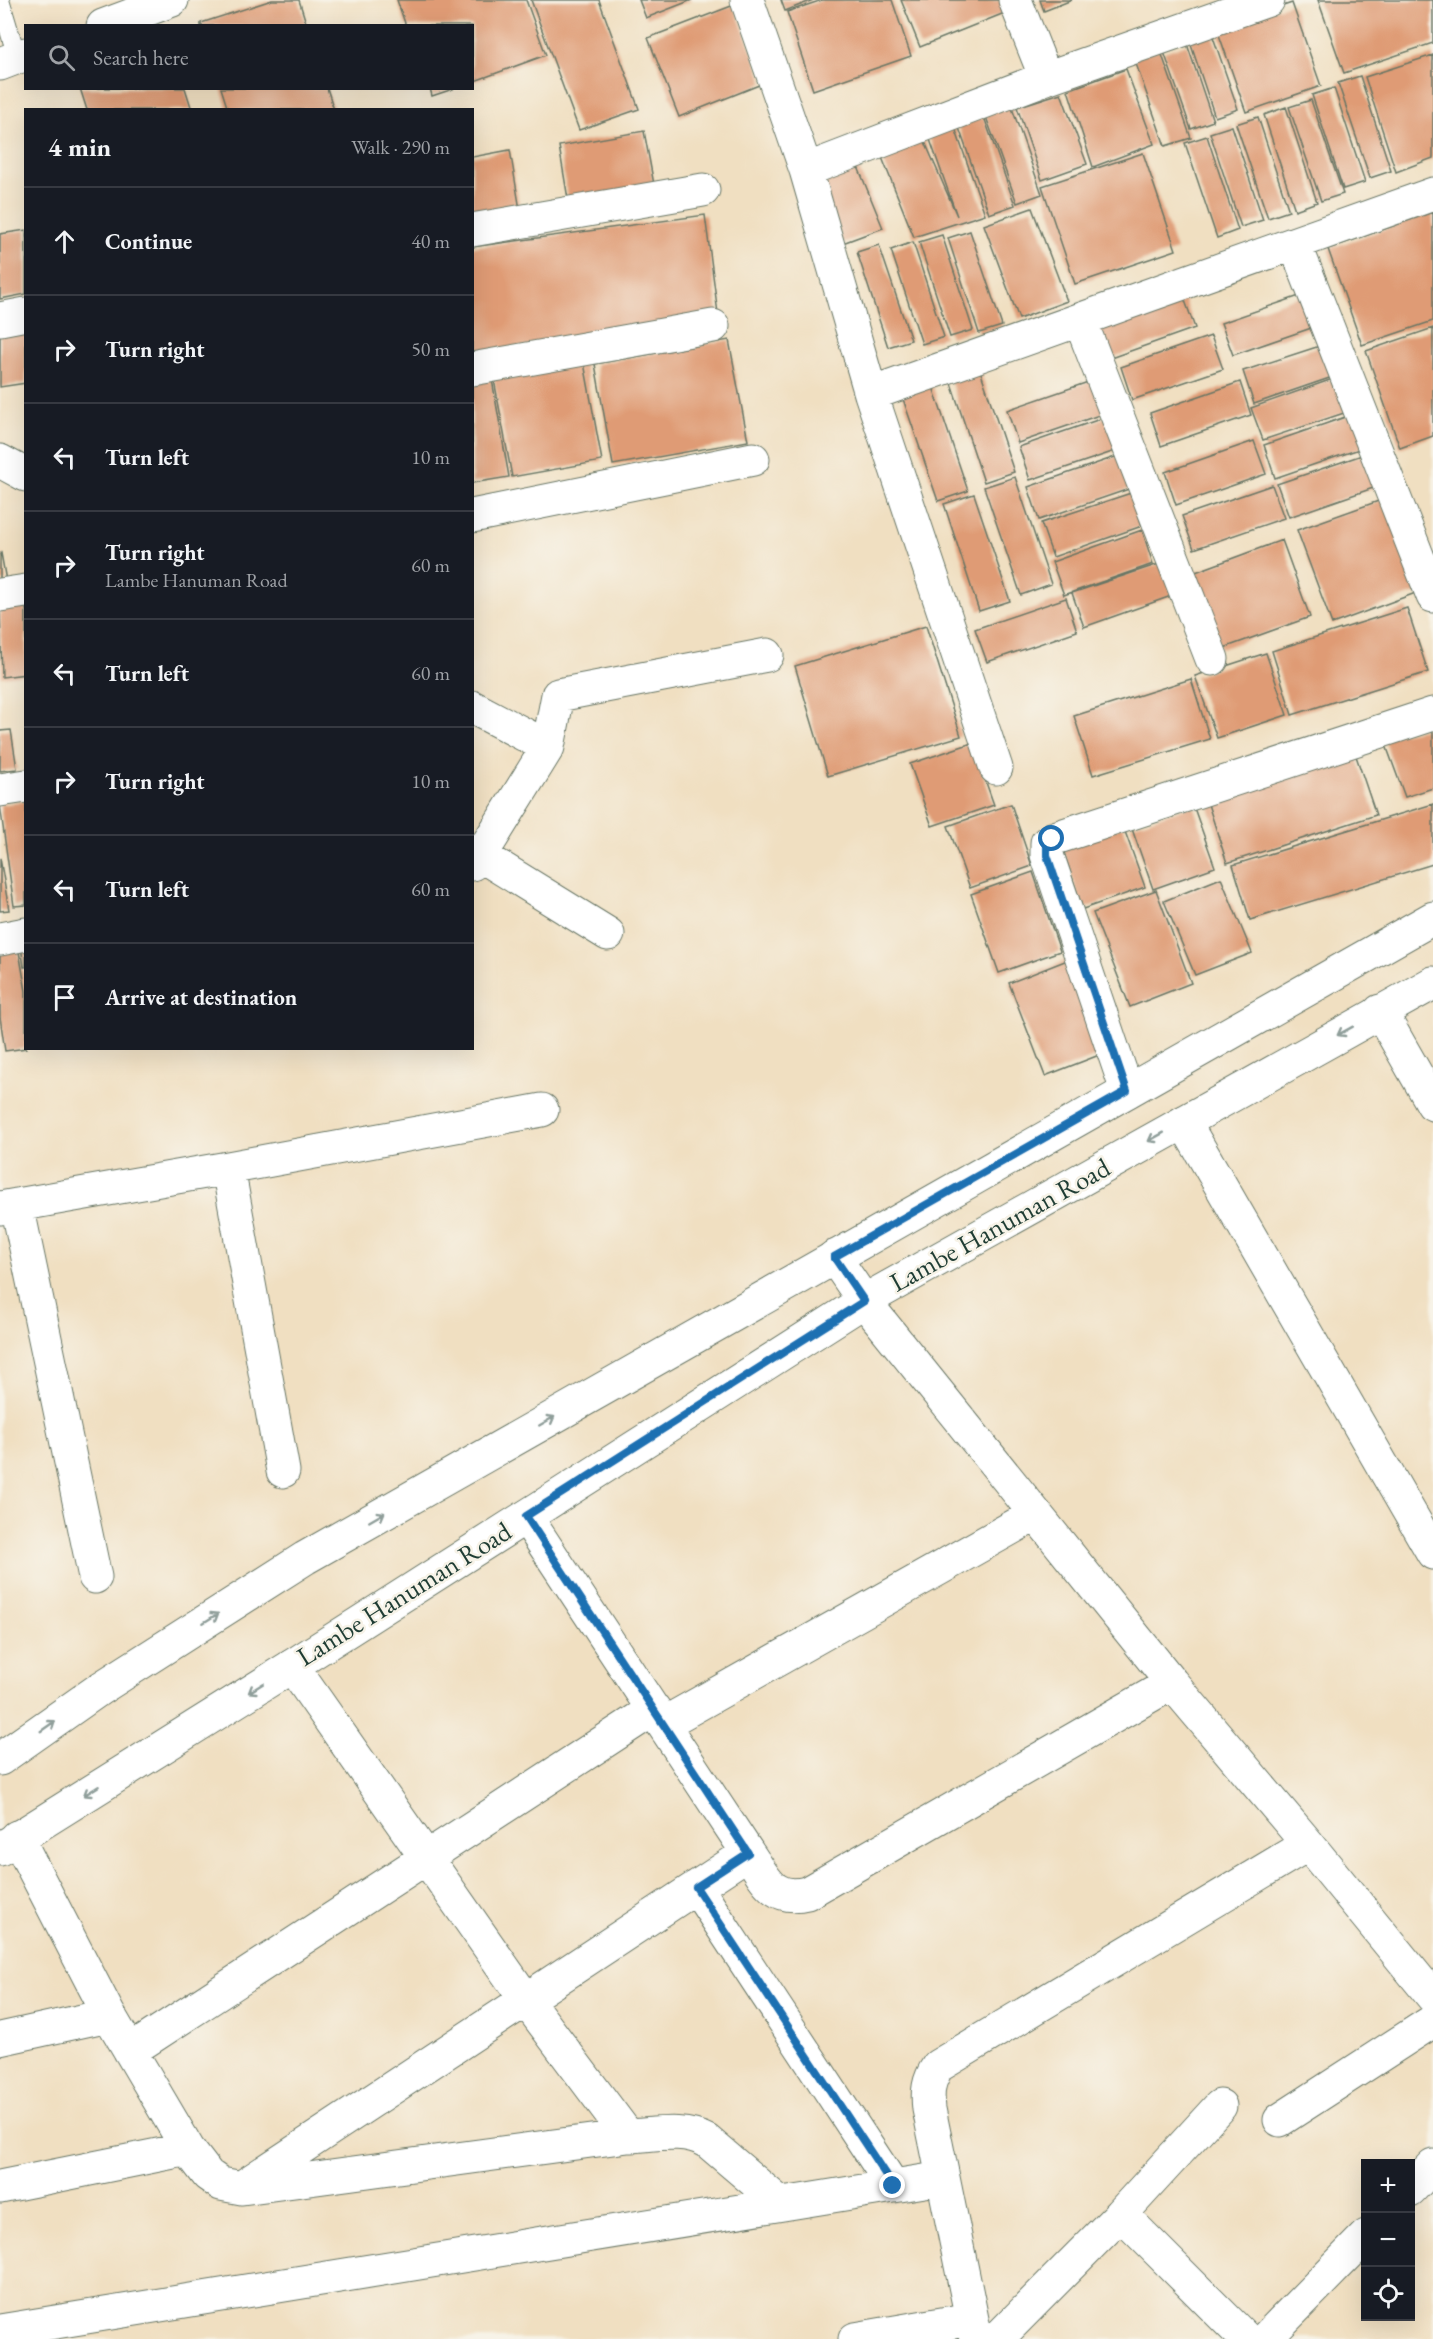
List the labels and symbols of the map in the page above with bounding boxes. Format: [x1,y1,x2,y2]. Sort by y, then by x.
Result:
route start [1038,825,1064,851]
one-way arrow [1337,1026,1354,1038]
one-way arrow [1148,1132,1166,1143]
street label: Lambe Hanuman Road [883,1149,1116,1300]
one-way arrow [538,1415,555,1427]
one-way arrow [368,1511,385,1523]
street label: Lambe Hanuman Road [290,1513,518,1674]
one-way arrow [202,1612,219,1625]
one-way arrow [248,1683,265,1695]
one-way arrow [39,1719,55,1732]
one-way arrow [82,1785,99,1798]
route end [879,2172,905,2198]

